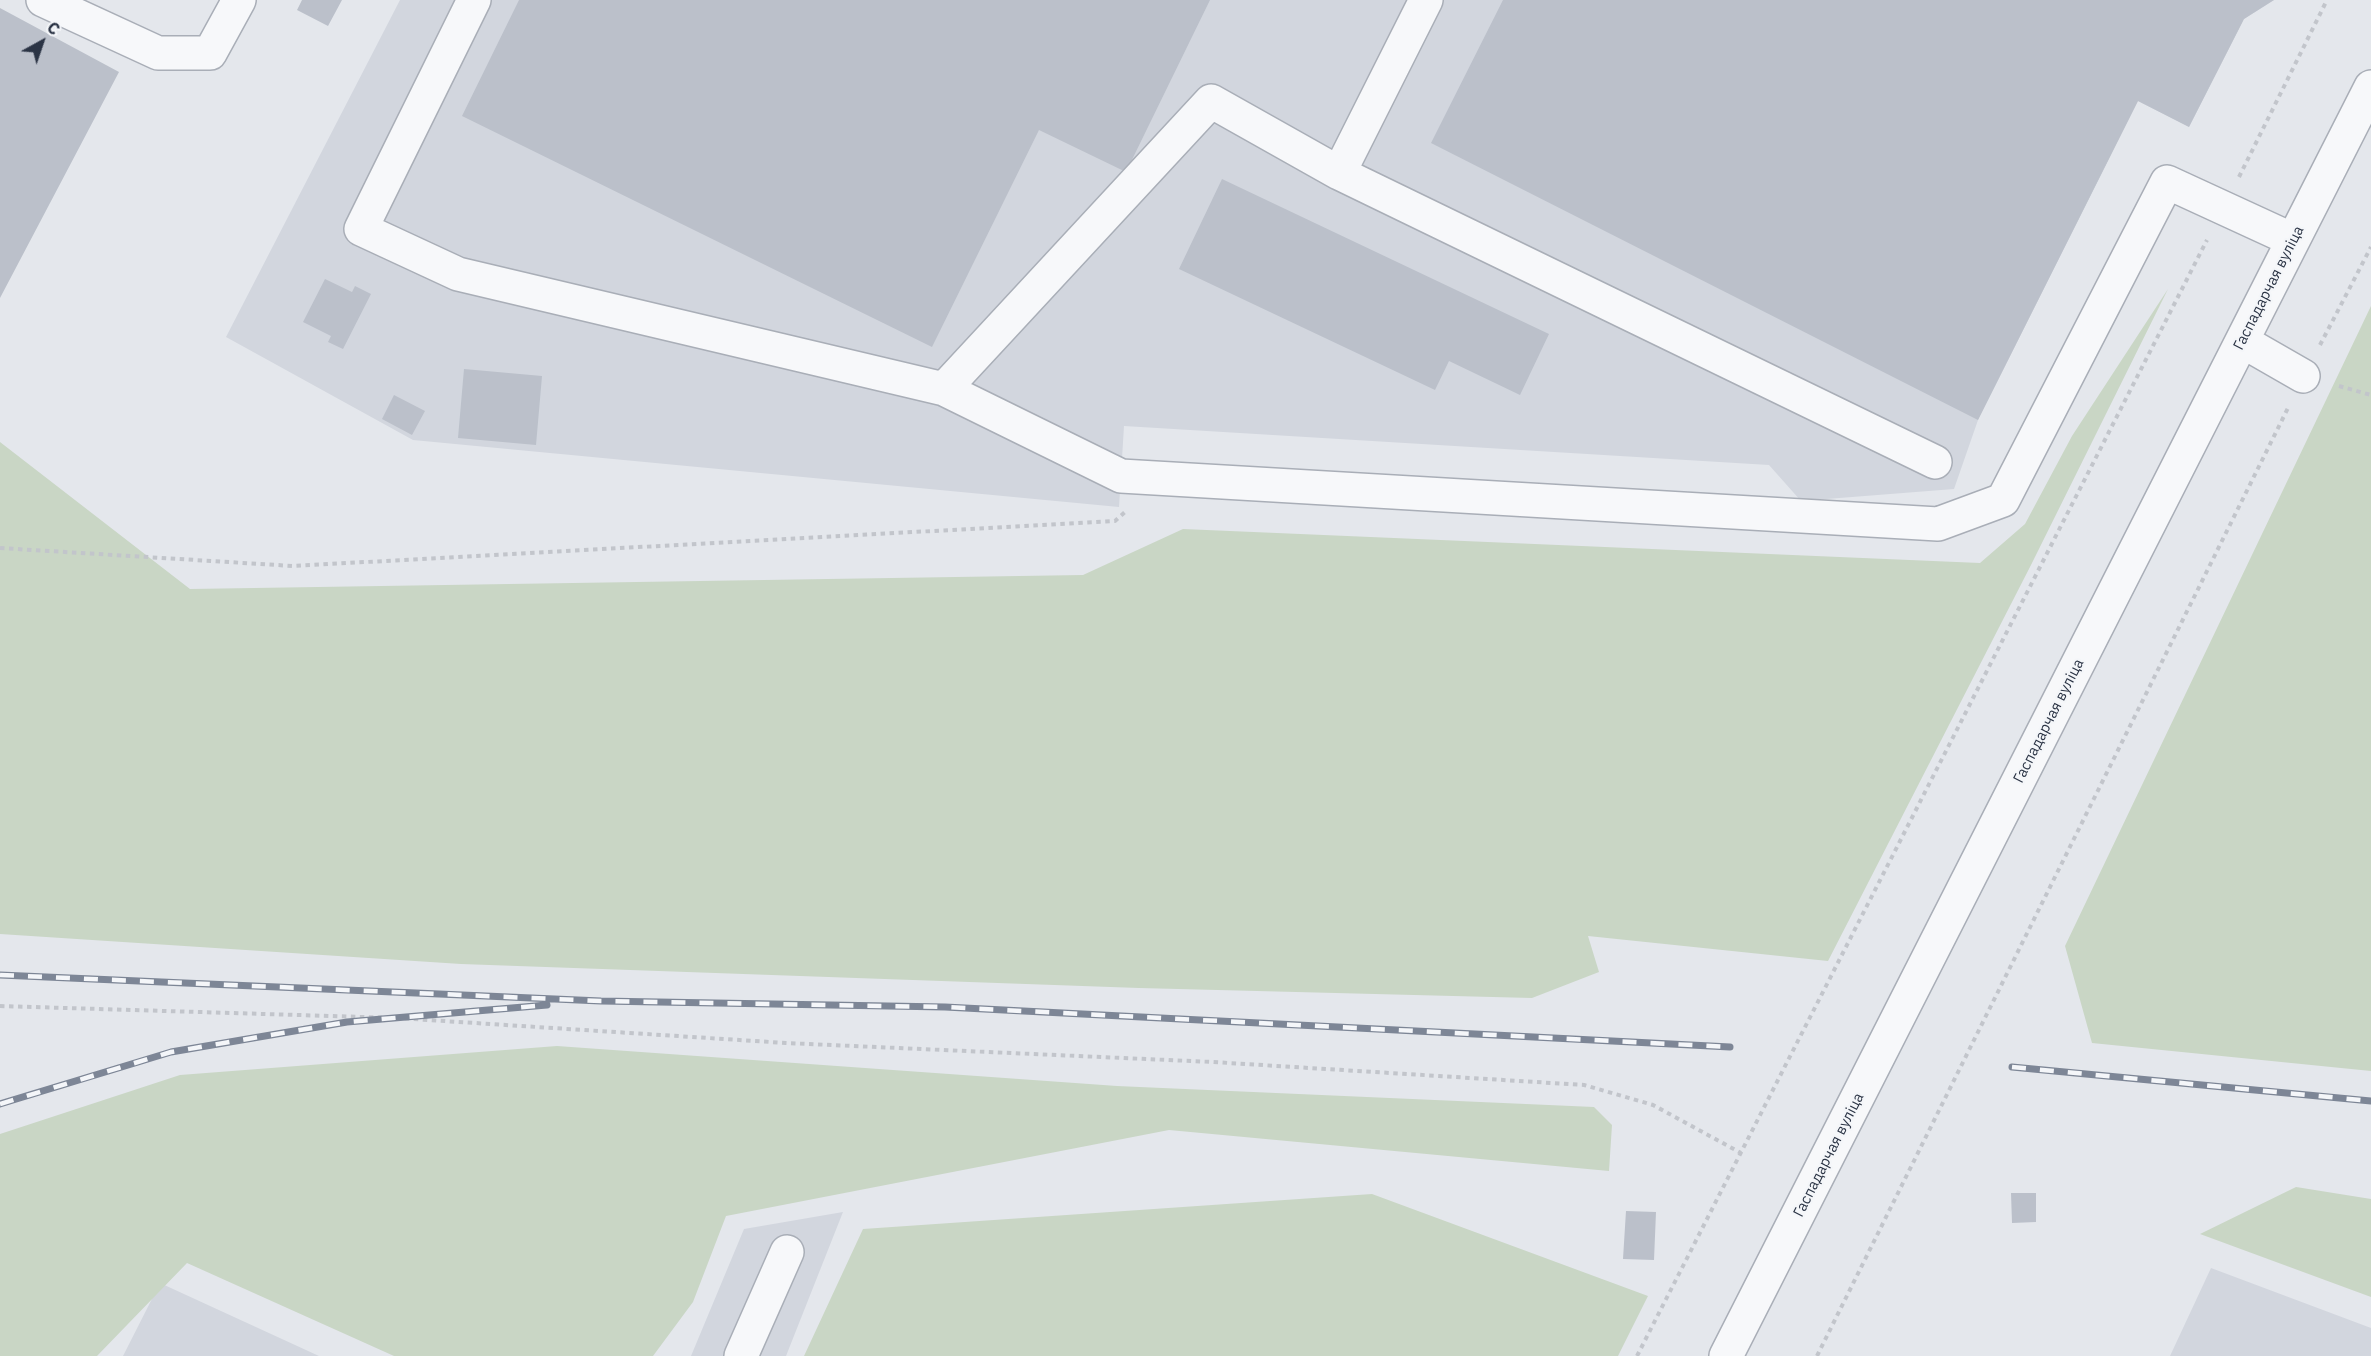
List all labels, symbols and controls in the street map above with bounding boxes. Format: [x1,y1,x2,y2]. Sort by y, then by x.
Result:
north arrow [12,12,72,72]
text: С [43,17,64,39]
street label: Гаспадарчая вуліца [2230,223,2308,353]
street label: Гаспадарчая вуліца [2010,656,2088,786]
street label: Гаспадарчая вуліца [1790,1090,1868,1220]

